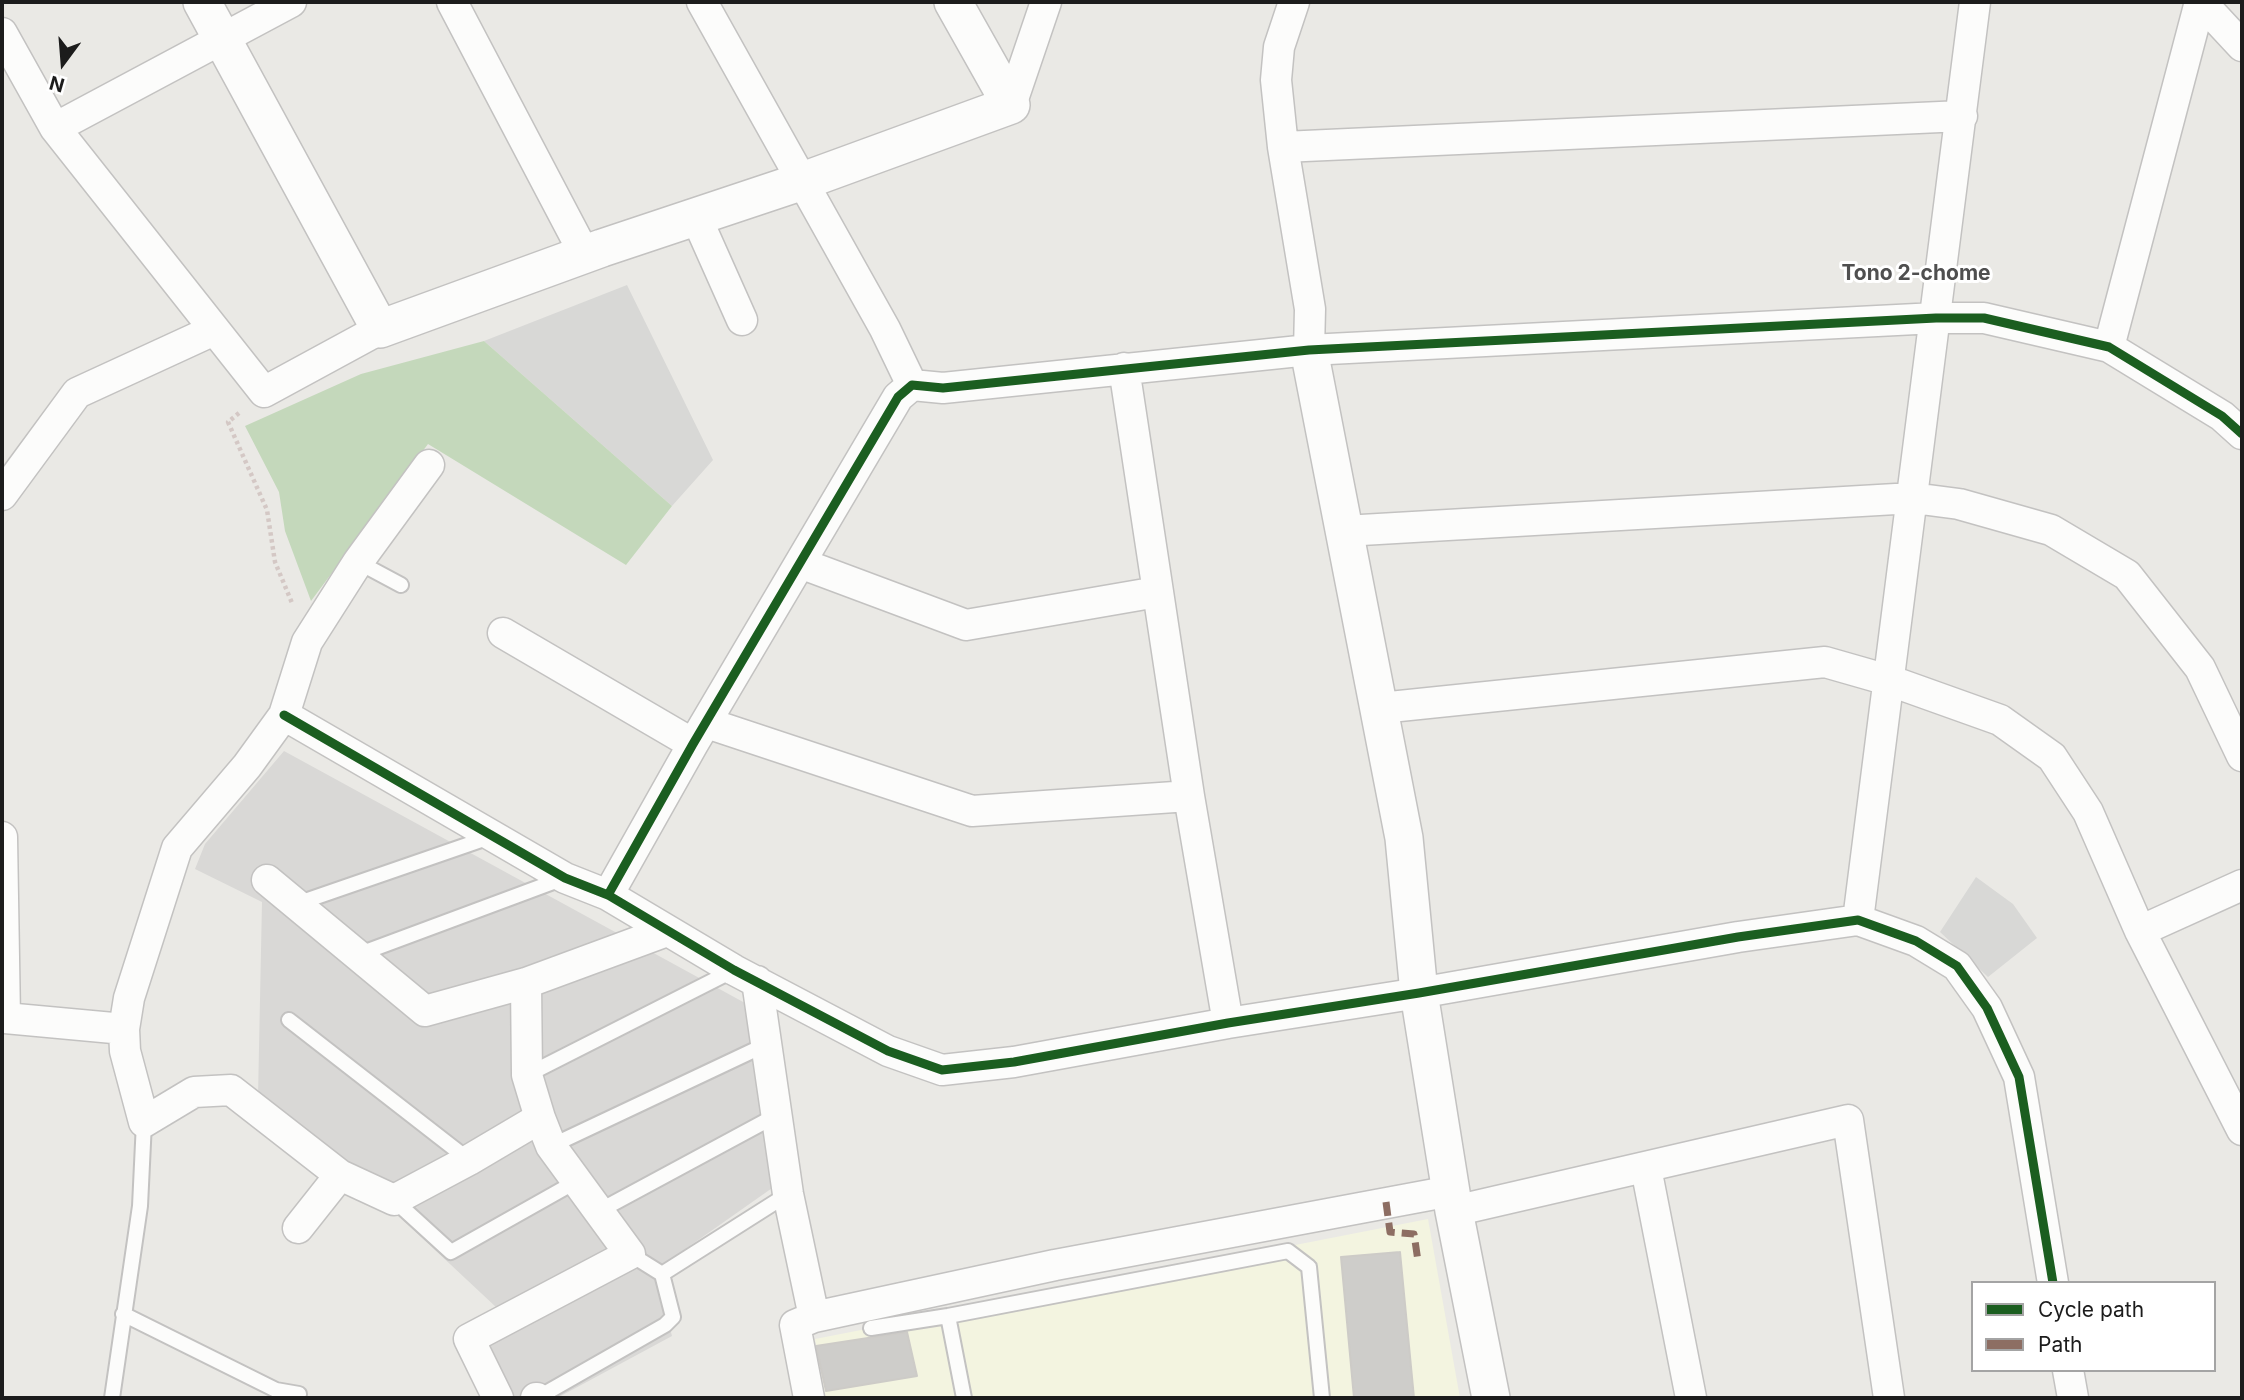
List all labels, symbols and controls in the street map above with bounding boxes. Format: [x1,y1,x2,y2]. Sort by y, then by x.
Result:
north arrow [28,28,98,98]
text: N [47,71,67,97]
district label: Tono 2-chome [1841,261,1991,287]
legend [1971,1281,2216,1372]
text: Cycle path [2038,1297,2144,1322]
text: Path [2038,1332,2083,1357]

